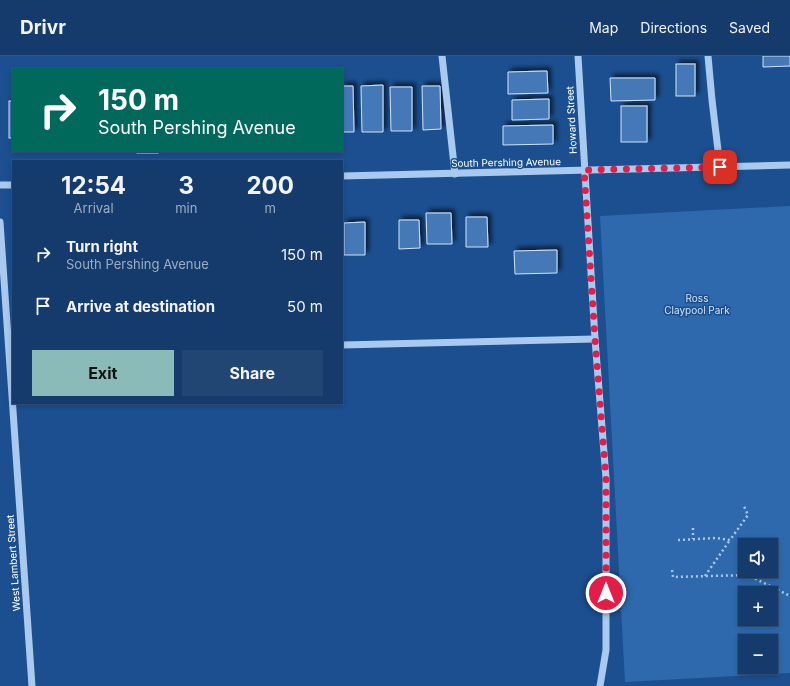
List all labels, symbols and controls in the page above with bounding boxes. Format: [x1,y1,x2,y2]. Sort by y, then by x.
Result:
text: Drivr [20,16,66,39]
text: Map [589,19,618,36]
text: Directions [640,19,707,36]
text: Saved [729,19,770,36]
text: 150 m [98,83,179,117]
icon: right [32,84,84,136]
street label: Howard Street [563,85,579,154]
text: South Pershing Avenue [98,117,296,138]
pin [703,150,737,184]
street label: South Pershing Avenue [451,155,561,169]
icon: arrive [709,156,731,178]
text: 12:54 [61,171,126,200]
text: 3 [179,171,194,200]
text: 200 [246,171,294,200]
text: Arrival [74,200,114,216]
text: min [175,200,197,216]
text: m [264,200,276,216]
text: Turn right [66,237,138,256]
icon: right [32,243,54,265]
text: 150 m [281,245,323,264]
text: South Pershing Avenue [66,256,209,272]
park label: Ross Claypool Park [664,292,730,316]
icon: arrive [32,295,54,317]
text: Arrive at destination [66,297,215,316]
text: 50 m [287,297,323,316]
button: Exit [32,350,174,396]
button: Share [182,350,323,396]
street label: West Lambert Street [4,514,22,612]
map controls [738,538,778,674]
button: sound [738,538,778,578]
position arrow [585,572,627,614]
button: + [738,586,778,626]
button: − [738,634,778,674]

